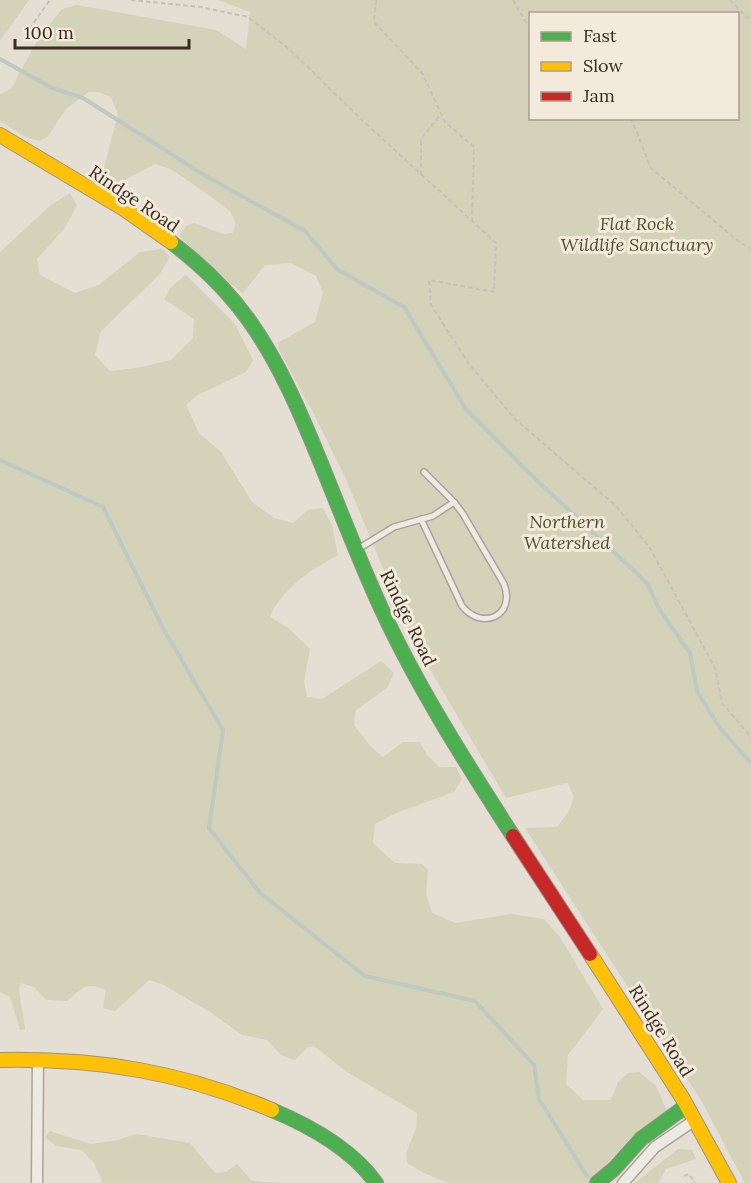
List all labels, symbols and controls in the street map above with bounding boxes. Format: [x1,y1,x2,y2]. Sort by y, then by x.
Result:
scale bar [15,12,189,50]
legend [529,12,739,120]
text: 100 m [24,21,74,44]
text: Fast [583,24,617,47]
text: Slow [583,54,623,77]
text: Jam [582,84,615,107]
street label: Rindge Road [85,160,184,237]
park label: Flat Rock Wildlife Sanctuary [561,212,713,256]
park label: Northern Watershed [524,510,610,554]
street label: Rindge Road [375,566,442,670]
street label: Rindge Road [624,980,699,1081]

